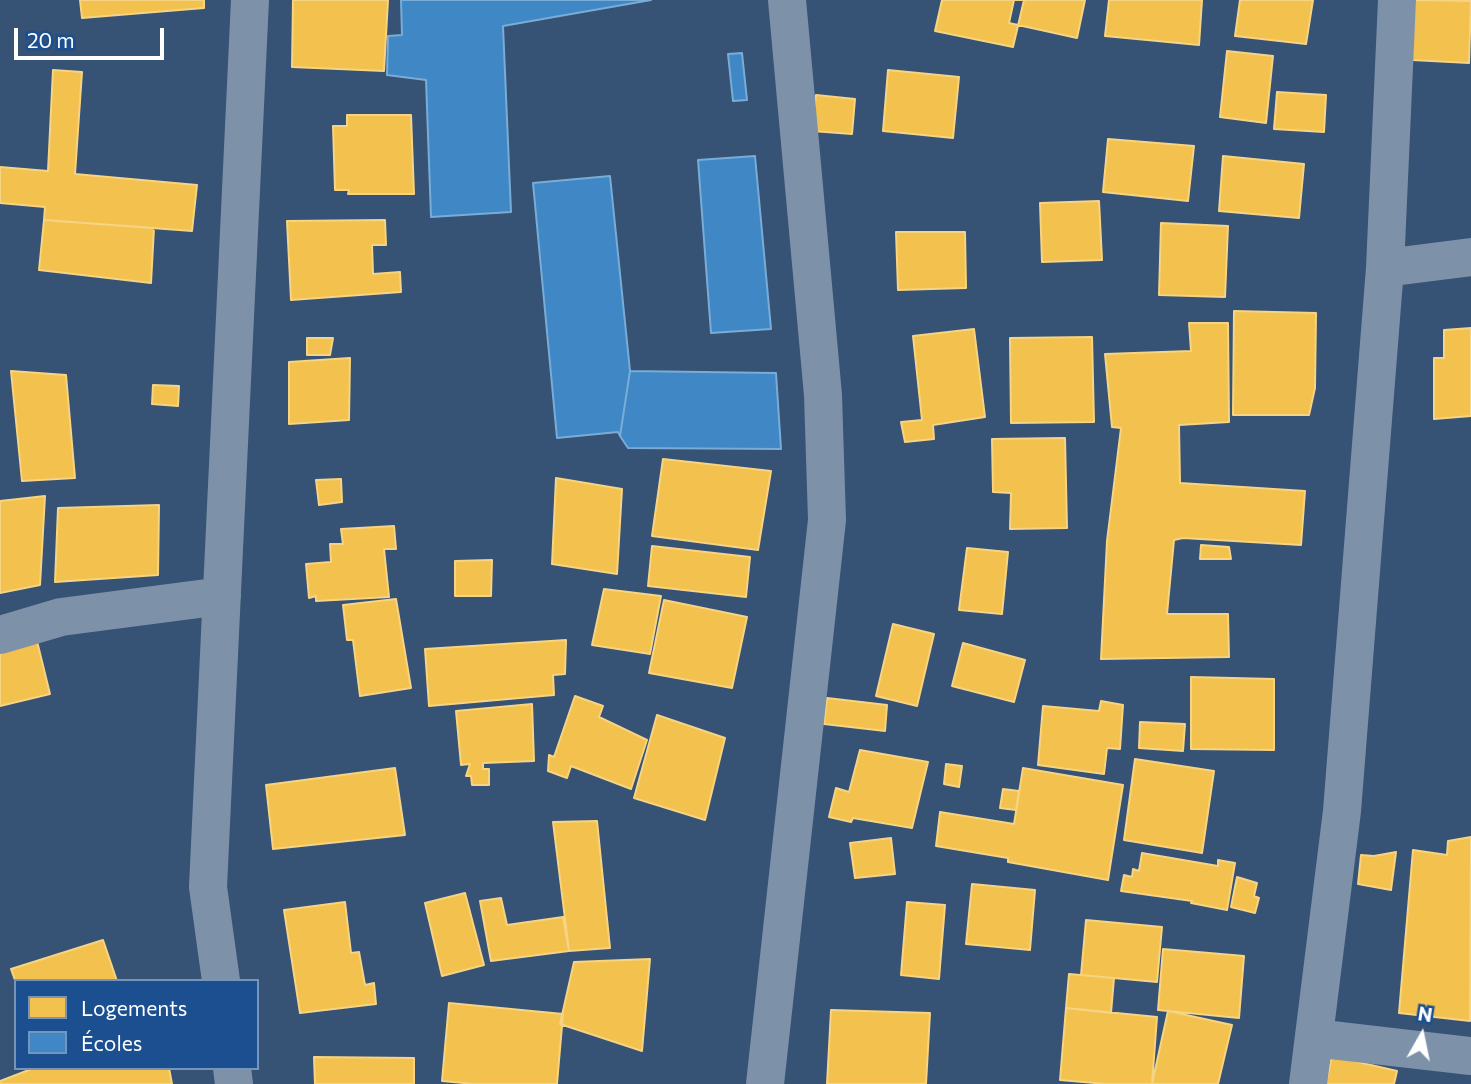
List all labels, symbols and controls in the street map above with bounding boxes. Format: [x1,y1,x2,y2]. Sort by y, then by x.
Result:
scale bar [18,14,168,58]
text: 20 m [27,27,75,52]
legend [14,979,259,1070]
text: Logements [81,995,187,1020]
north arrow [1387,1000,1457,1070]
text: N [1417,1001,1434,1026]
text: Écoles [81,1030,142,1055]

